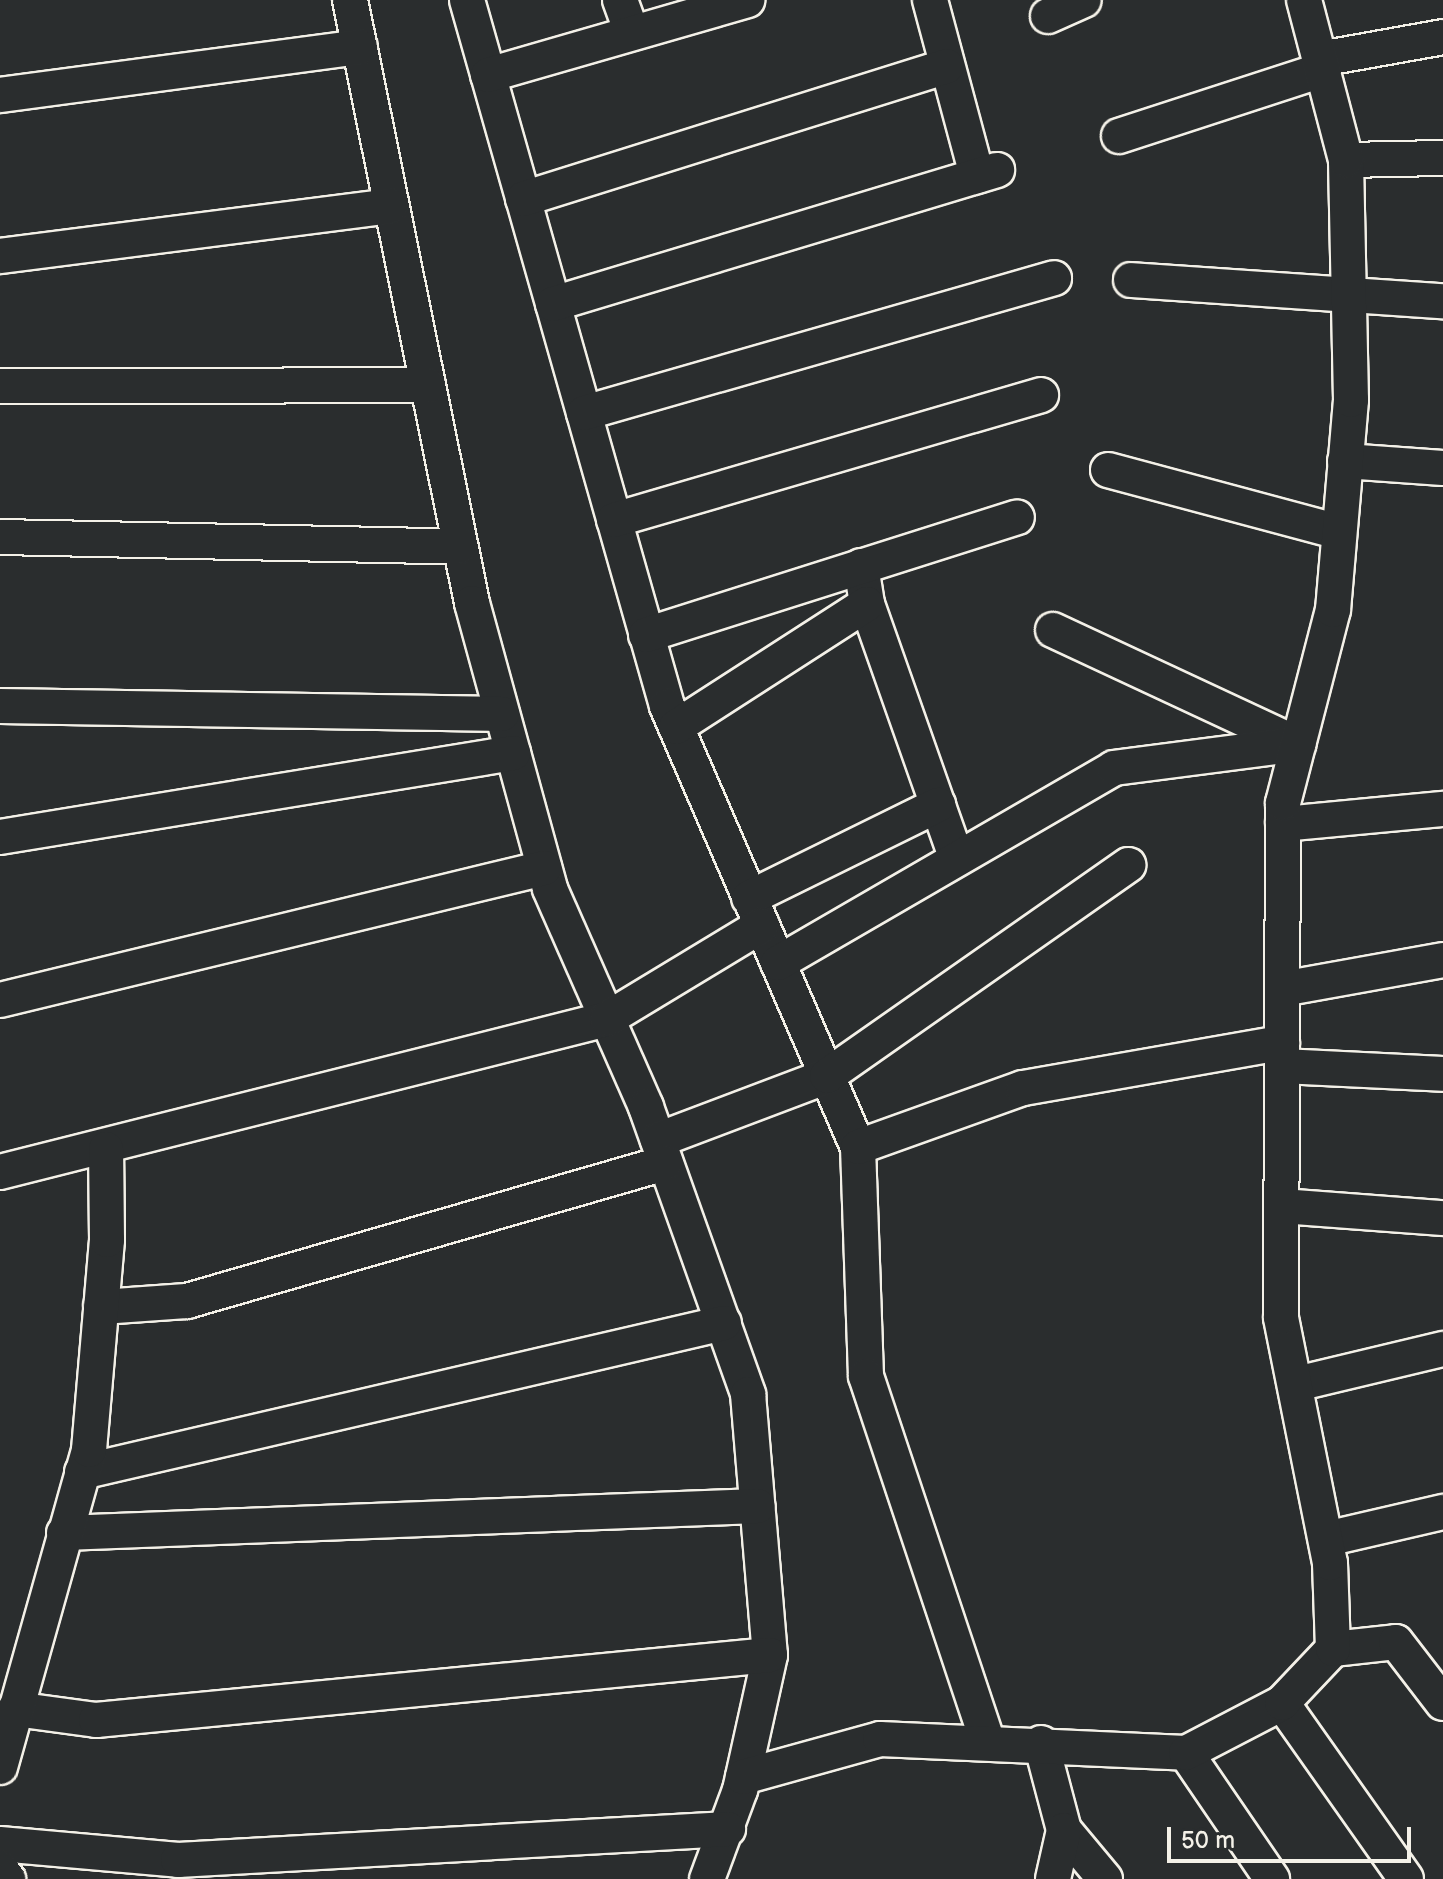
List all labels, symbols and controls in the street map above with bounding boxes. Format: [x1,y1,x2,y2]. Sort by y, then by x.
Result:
scale bar [1171,1811,1415,1861]
text: 50 m [1181,1826,1235,1855]

